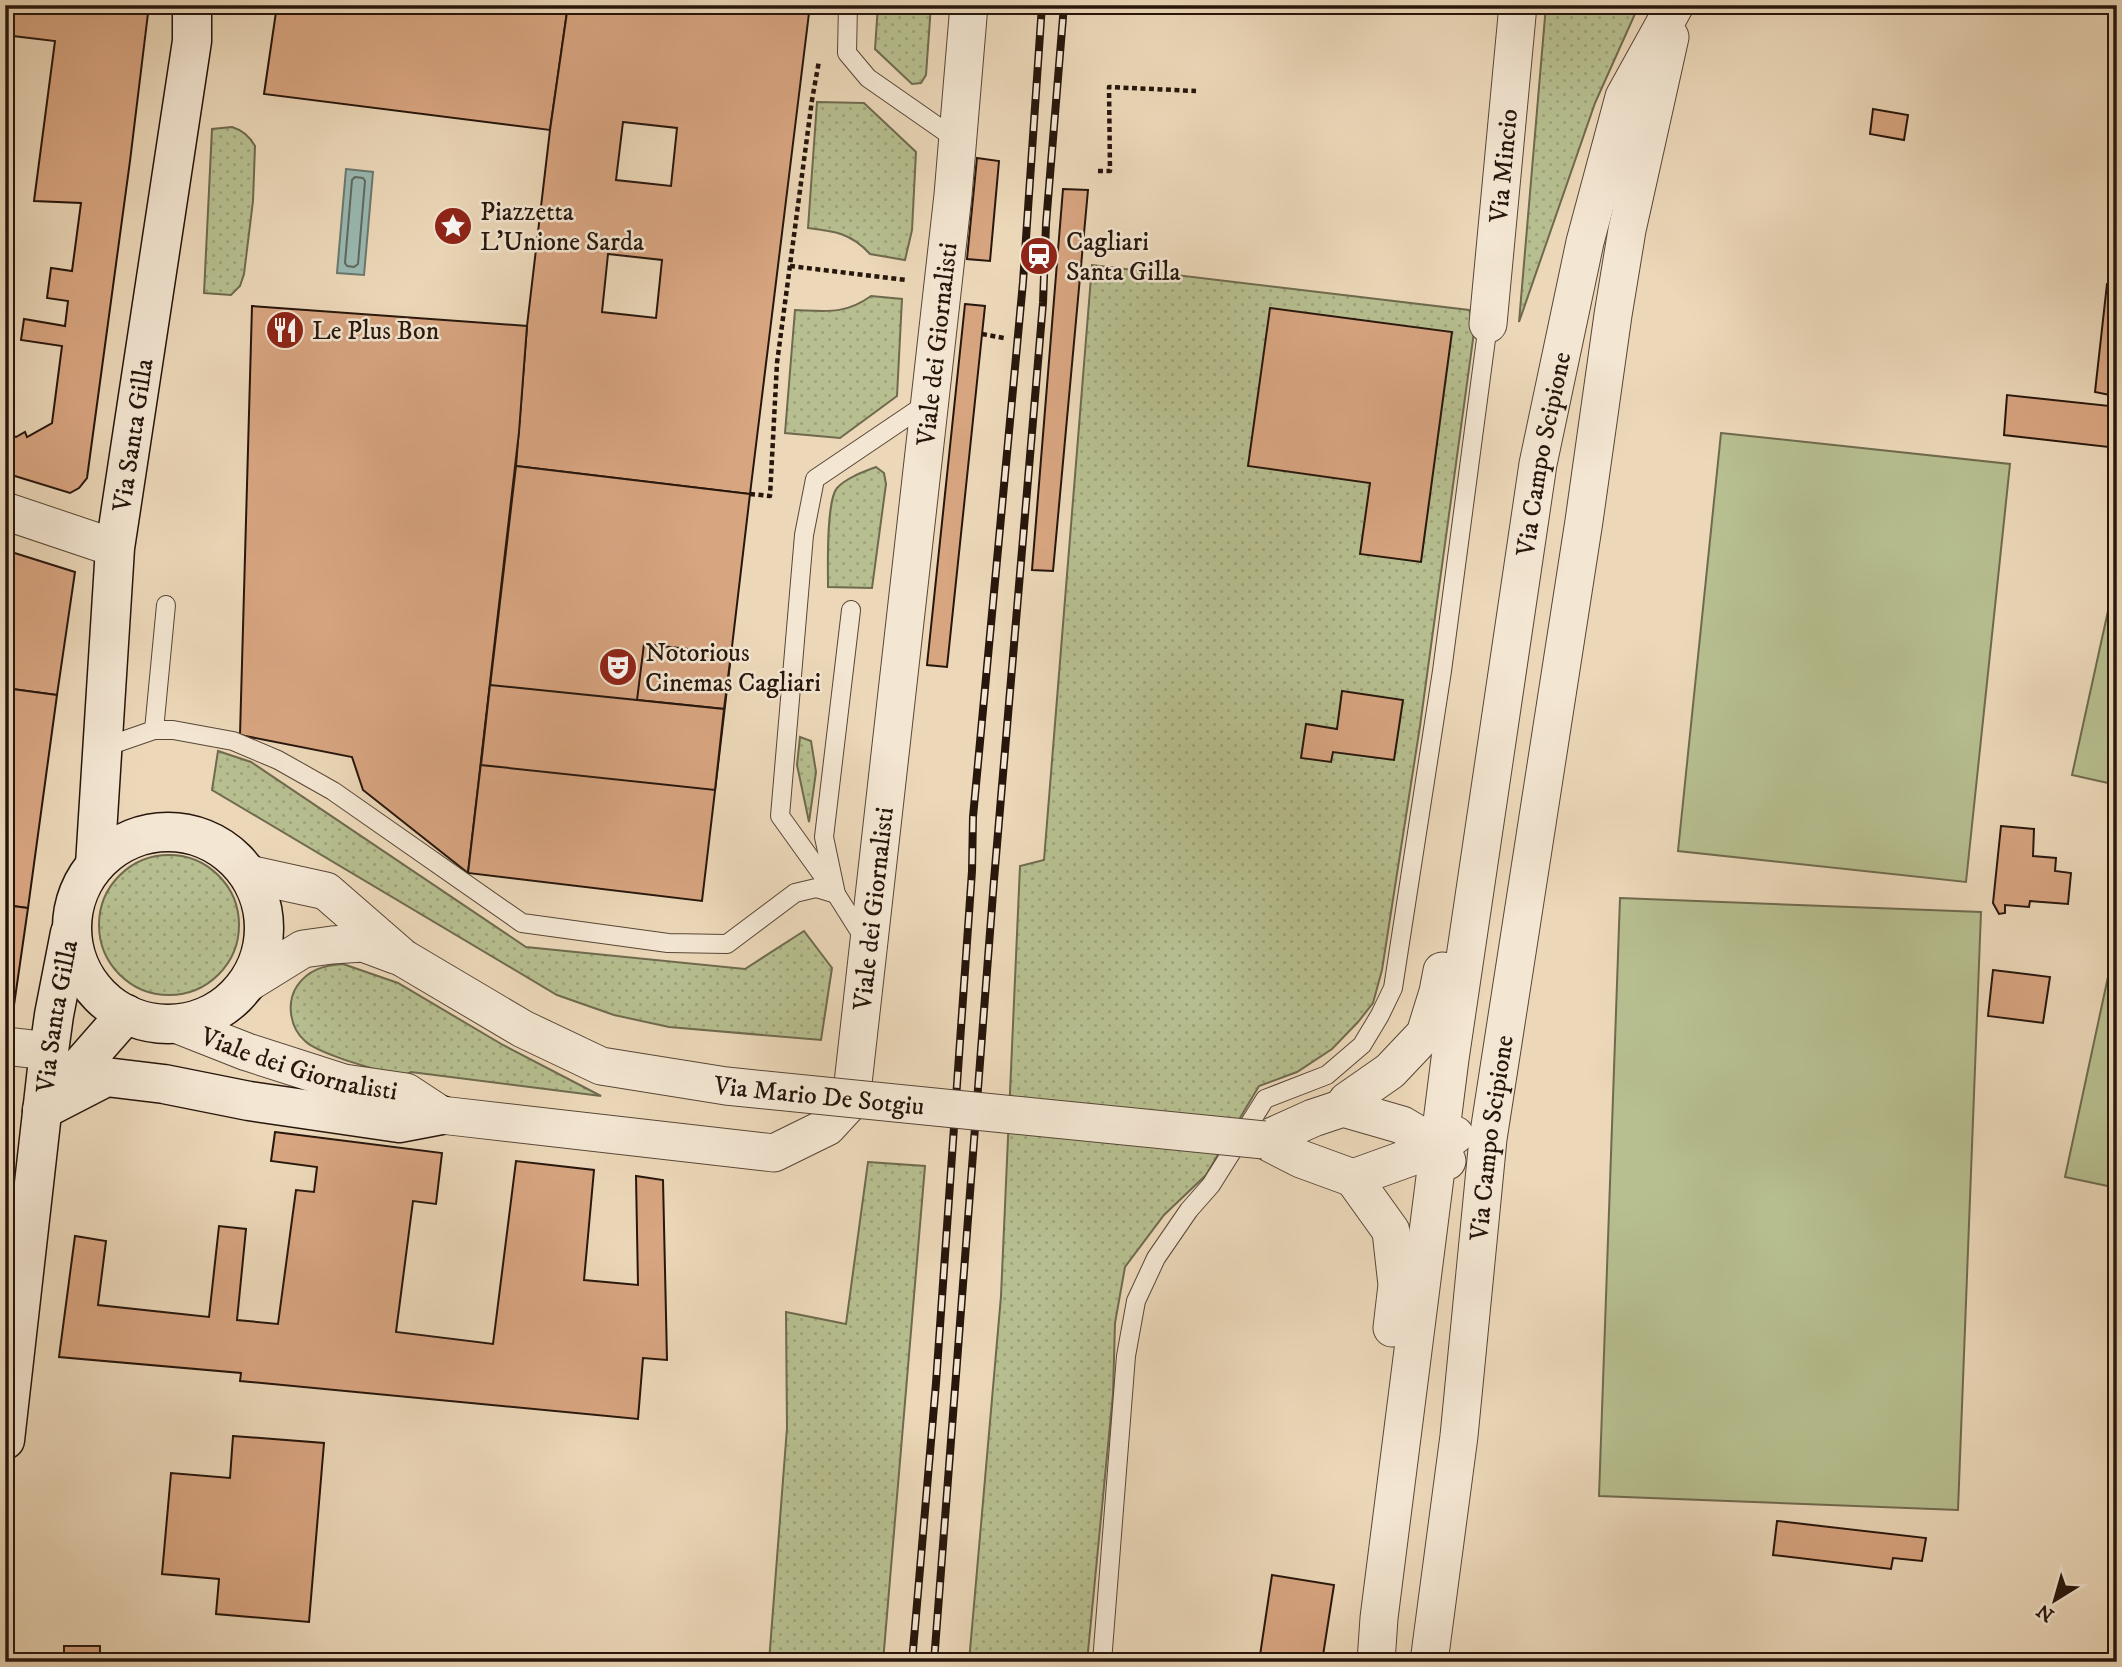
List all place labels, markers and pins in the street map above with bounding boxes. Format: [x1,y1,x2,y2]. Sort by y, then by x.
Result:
place label: Piazzetta L'Unione Sarda [480,196,644,259]
place icon: Piazzetta L'Unione Sarda [432,205,474,247]
place label: Cagliari Santa Gilla [1066,226,1181,289]
station icon: Cagliari Santa Gilla [1018,235,1060,277]
restaurant icon: Le Plus Bon [264,309,306,351]
place label: Le Plus Bon [312,315,440,348]
place label: Notorious Cinemas Cagliari [645,637,821,700]
theatre icon: Notorious Cinemas Cagliari [597,646,639,688]

